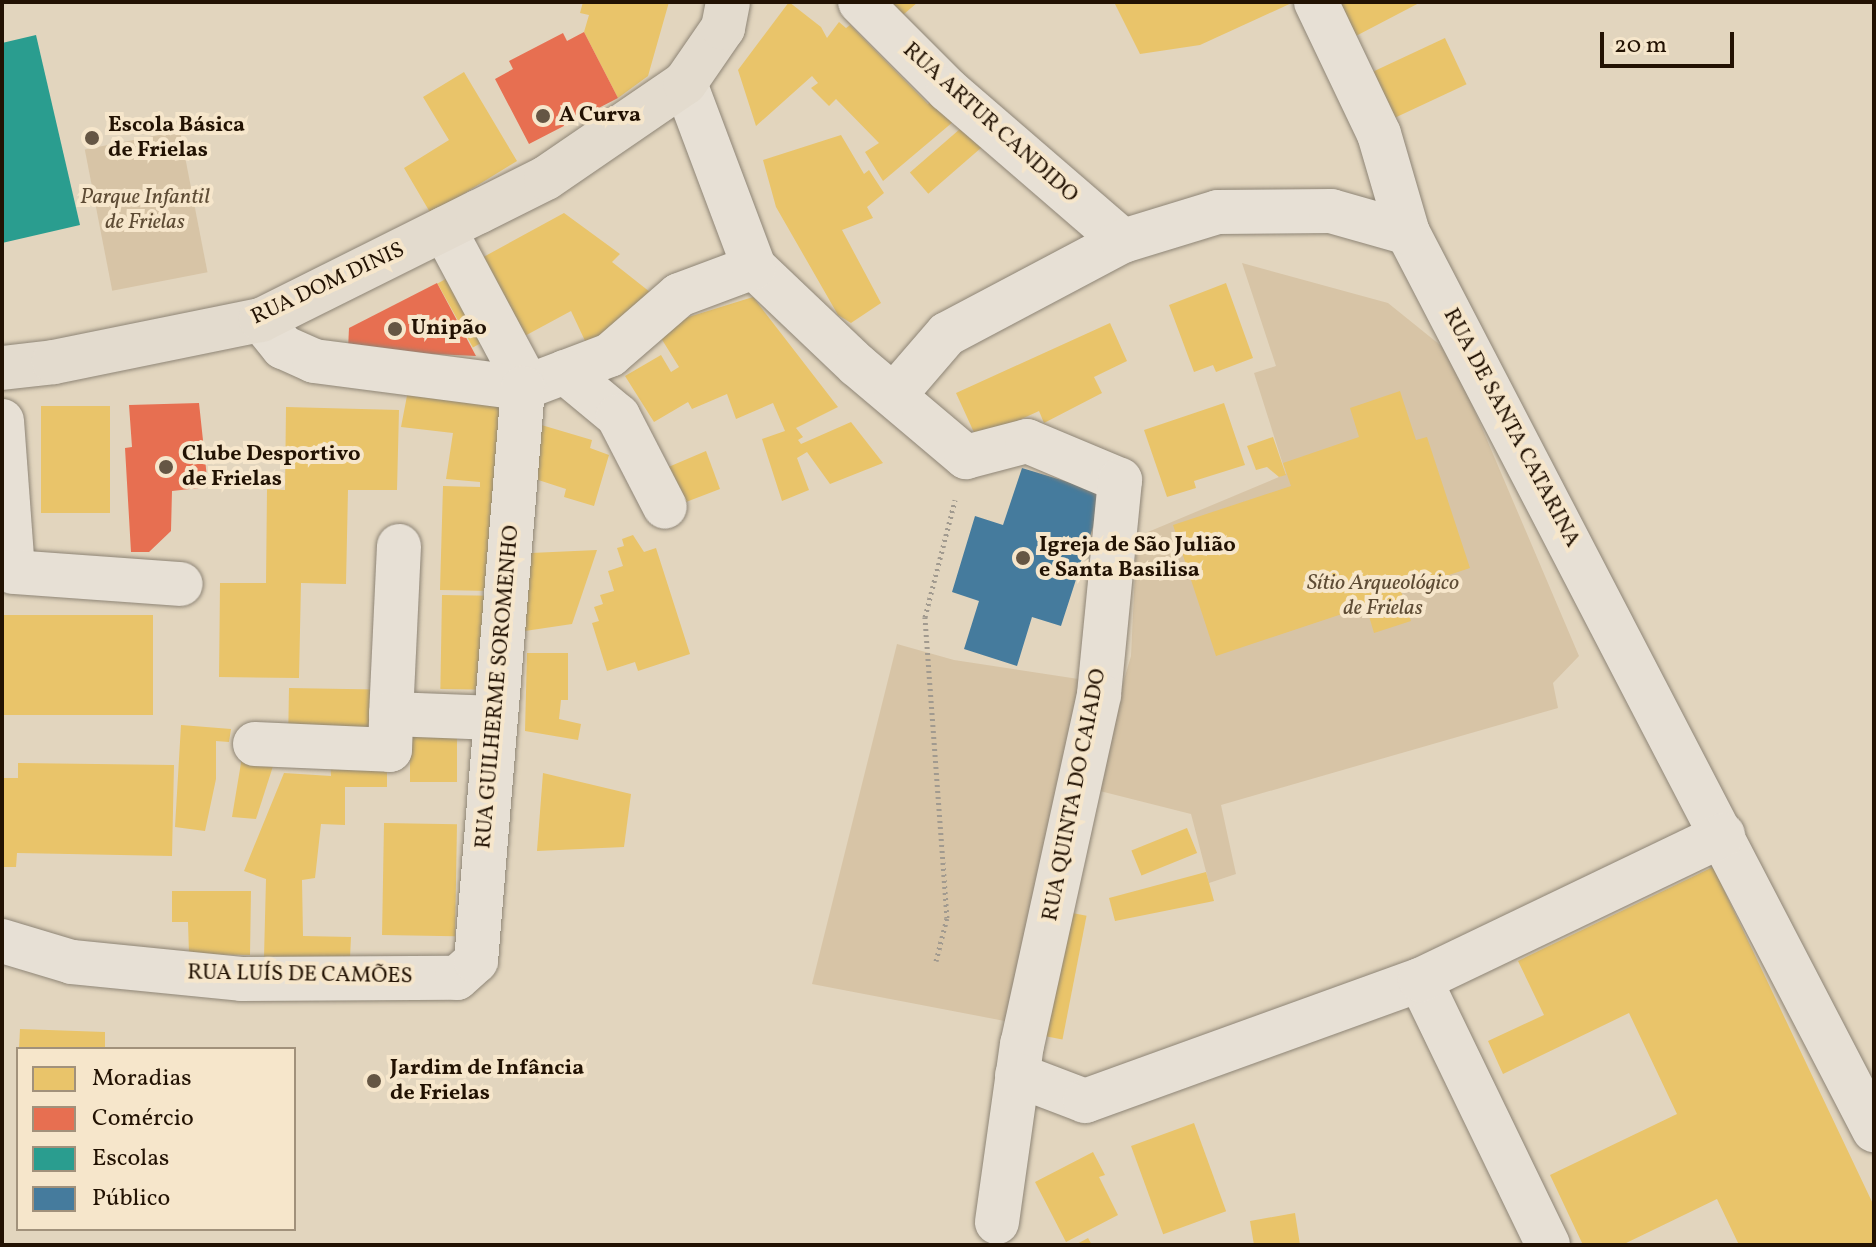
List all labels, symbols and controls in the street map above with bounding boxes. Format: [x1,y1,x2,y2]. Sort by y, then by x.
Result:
scale bar [1604,16,1738,66]
text: 20 m [1614,29,1667,63]
street label: RUA ARTUR CANDIDO [897,37,1083,209]
place label: A Curva [559,103,641,129]
marker: A Curva [534,107,552,125]
place label: Escola Básica de Frielas [108,112,245,164]
marker: Escola Básica de Frielas [83,129,101,147]
park label: Parque Infantil de Frielas [80,184,210,236]
street label: RUA DOM DINIS [247,237,409,331]
street label: RUA DE SANTA CATARINA [1437,304,1585,552]
place label: Unipão [411,316,487,342]
marker: Unipão [386,320,404,338]
place label: Clube Desportivo de Frielas [182,441,361,492]
marker: Clube Desportivo de Frielas [157,458,175,476]
street label: RUA GUILHERME SOROMENHO [471,524,525,850]
place label: Igreja de São Julião e Santa Basilisa [1039,532,1236,584]
marker: Igreja de São Julião e Santa Basilisa [1014,549,1032,567]
park label: Sítio Arqueológico de Frielas [1307,570,1459,622]
street label: RUA QUINTA DO CAIADO [1038,667,1112,923]
street label: RUA LUÍS DE CAMÕES [187,960,413,990]
legend [16,1047,296,1231]
place label: Jardim de Infância de Frielas [390,1055,584,1106]
text: Moradias [92,1062,192,1096]
marker: Jardim de Infância de Frielas [365,1072,383,1090]
text: Comércio [92,1102,194,1136]
text: Escolas [92,1142,169,1176]
text: Público [92,1182,170,1216]

